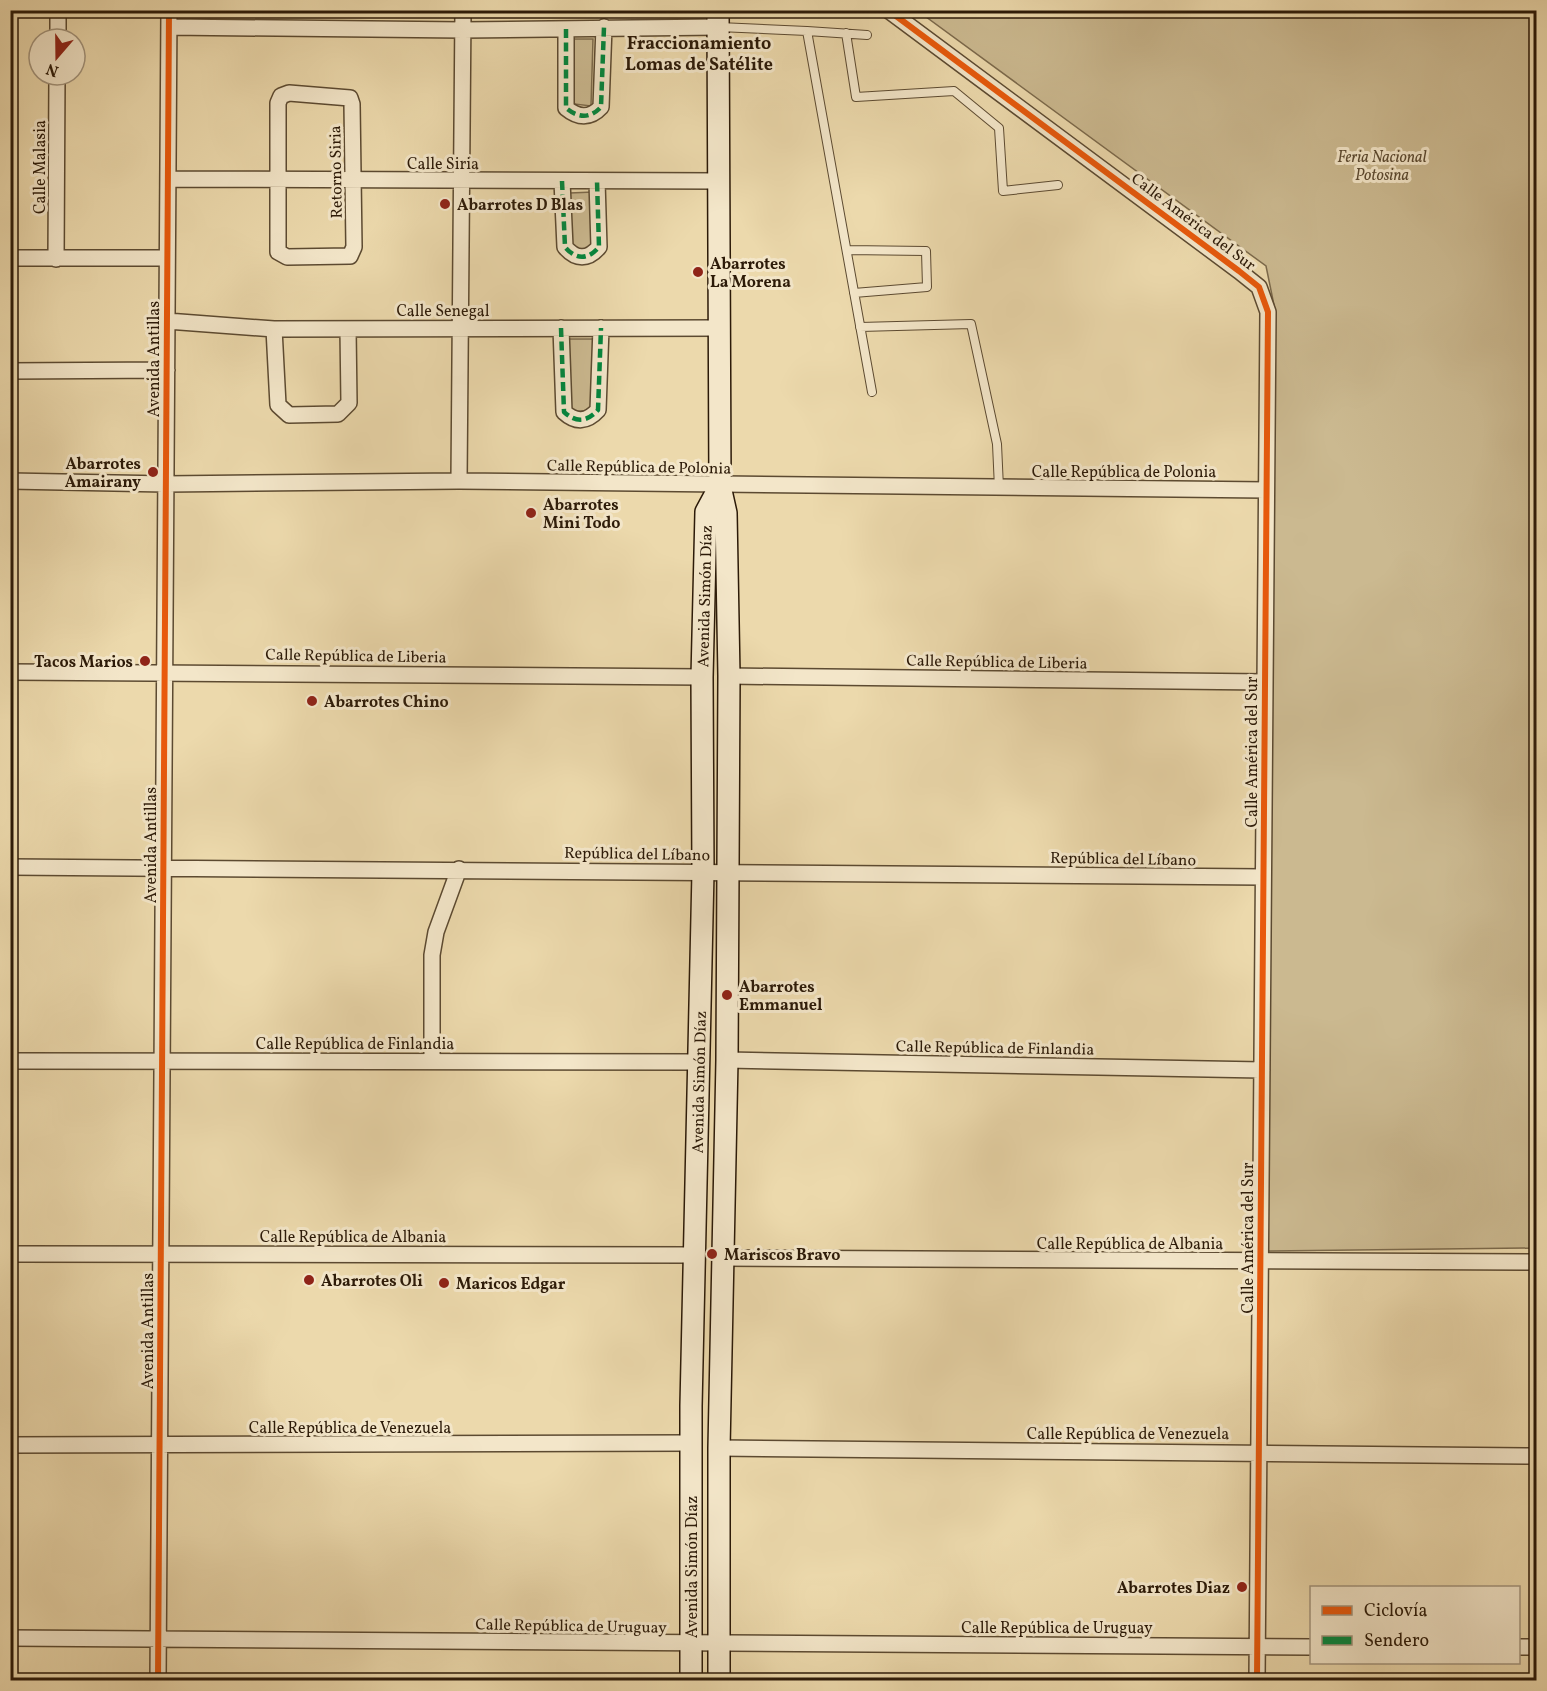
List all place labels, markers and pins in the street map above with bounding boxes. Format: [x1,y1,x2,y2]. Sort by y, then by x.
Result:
place label: Abarrotes D Blas [457,195,583,217]
marker: Abarrotes D Blas [438,197,452,211]
place label: Abarrotes La Morena [710,254,791,294]
marker: Abarrotes La Morena [691,265,705,279]
place label: Abarrotes Amairany [65,454,141,494]
marker: Abarrotes Amairany [146,465,160,479]
place label: Abarrotes Mini Todo [543,495,620,535]
marker: Abarrotes Mini Todo [524,506,538,520]
place label: Tacos Marios [34,652,133,674]
marker: Tacos Marios [138,654,152,668]
place label: Abarrotes Chino [324,692,449,714]
marker: Abarrotes Chino [305,694,319,708]
place label: Abarrotes Emmanuel [739,977,823,1017]
marker: Abarrotes Emmanuel [720,988,734,1002]
place label: Mariscos Bravo [724,1245,840,1267]
marker: Mariscos Bravo [705,1247,719,1261]
place label: Abarrotes Oli [321,1271,423,1293]
marker: Abarrotes Oli [302,1273,316,1287]
place label: Maricos Edgar [456,1274,566,1296]
marker: Maricos Edgar [437,1276,451,1290]
place label: Abarrotes Diaz [1117,1578,1230,1600]
marker: Abarrotes Diaz [1235,1580,1249,1594]

